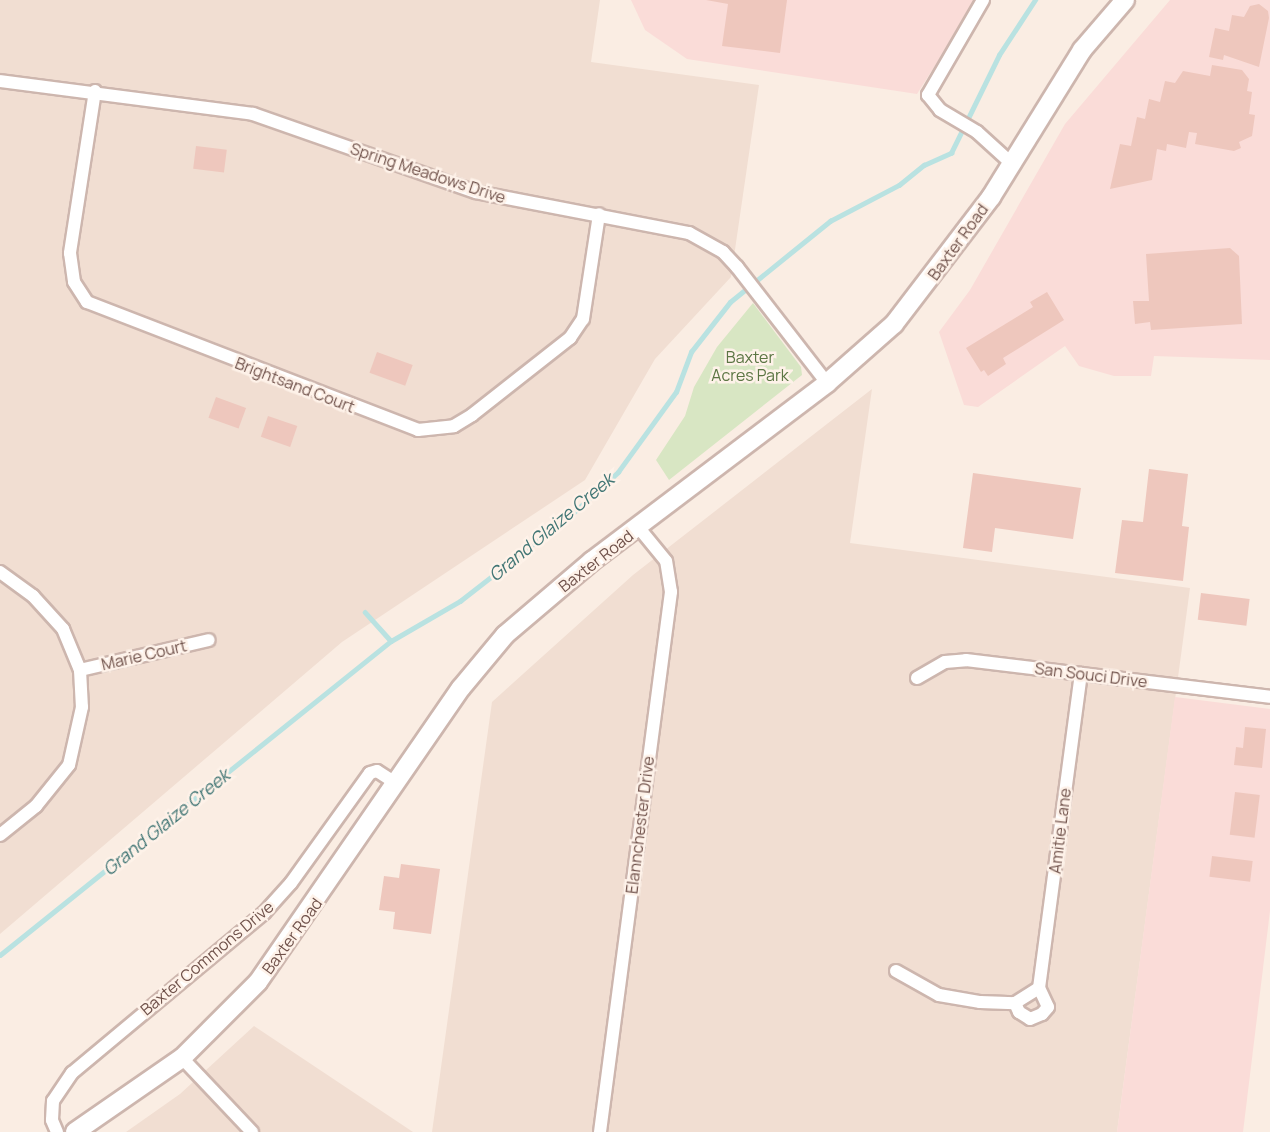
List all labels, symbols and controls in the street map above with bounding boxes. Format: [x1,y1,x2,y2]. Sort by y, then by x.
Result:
street label: Spring Meadows Drive [348,139,508,207]
street label: Baxter Road [924,200,992,284]
park label: Baxter Acres Park [711,347,789,385]
street label: Brightsand Court [232,353,358,417]
water label: Grand Glaize Creek [484,468,618,586]
street label: Baxter Road [555,526,637,596]
street label: Marie Court [99,636,189,674]
street label: San Souci Drive [1034,659,1148,691]
street label: Elannchester Drive [622,755,658,895]
water label: Grand Glaize Creek [98,764,234,880]
street label: Amitie Lane [1045,787,1075,875]
street label: Baxter Road [258,894,326,978]
street label: Baxter Commons Drive [137,897,277,1019]

